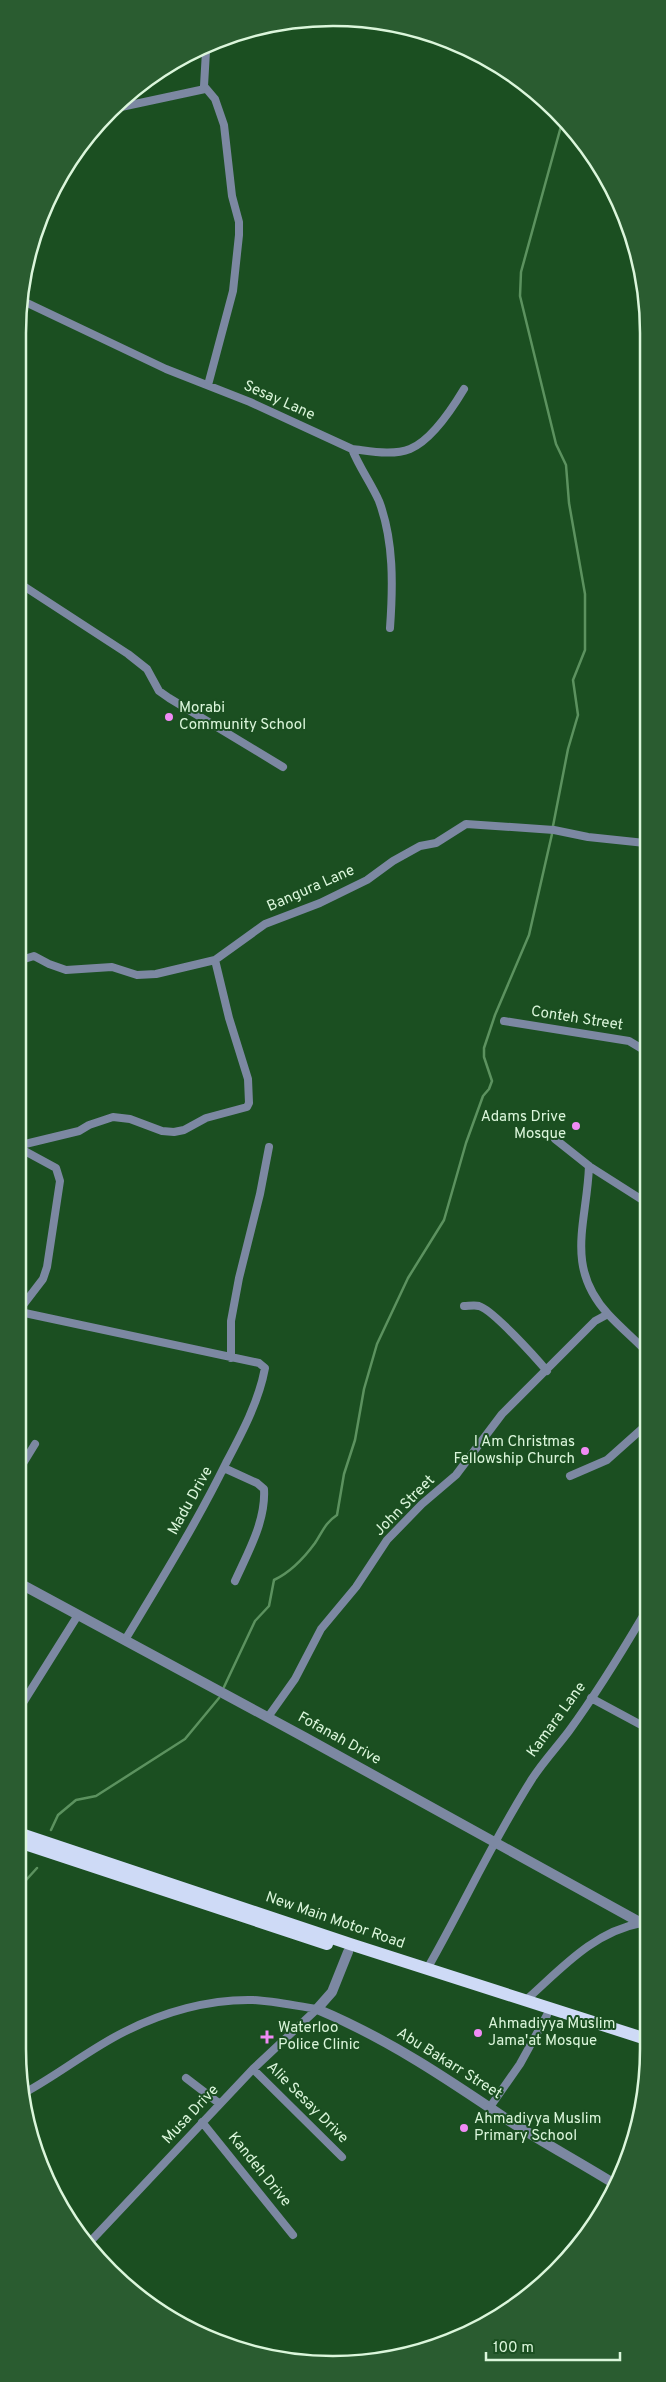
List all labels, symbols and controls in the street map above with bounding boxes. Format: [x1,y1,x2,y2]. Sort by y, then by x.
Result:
street label: Sesay Lane [240,377,318,425]
place label: Morabi Community School [179,699,306,735]
marker: Morabi Community School [163,711,175,723]
street label: Bangura Lane [264,861,358,917]
street label: Conteh Street [530,1002,624,1036]
place label: Adams Drive Mosque [481,1108,566,1144]
marker: Adams Drive Mosque [570,1120,582,1132]
place label: I Am Christmas Fellowship Church [454,1433,575,1469]
marker: I Am Christmas Fellowship Church [579,1445,591,1457]
street label: Madu Drive [164,1463,218,1539]
street label: John Street [371,1472,439,1540]
street label: Kamara Lane [523,1678,591,1762]
street label: Fofanah Drive [294,1708,384,1770]
street label: New Main Motor Road [263,1888,407,1954]
place label: Ahmadiyya Muslim Jama'at Mosque [488,2015,615,2051]
place label: Waterloo Police Clinic [278,2019,360,2055]
street label: Abu Bakarr Street [393,2024,505,2104]
marker: Ahmadiyya Muslim Jama'at Mosque [472,2027,484,2039]
marker: Waterloo Police Clinic [260,2030,274,2044]
street label: Alie Sesay Drive [262,2058,352,2148]
street label: Musa Drive [159,2081,223,2149]
place label: Ahmadiyya Muslim Primary School [474,2110,601,2146]
marker: Ahmadiyya Muslim Primary School [458,2122,470,2134]
street label: Kandeh Drive [223,2129,295,2211]
scale bar [486,2330,620,2362]
text: 100 m [493,2339,534,2358]

